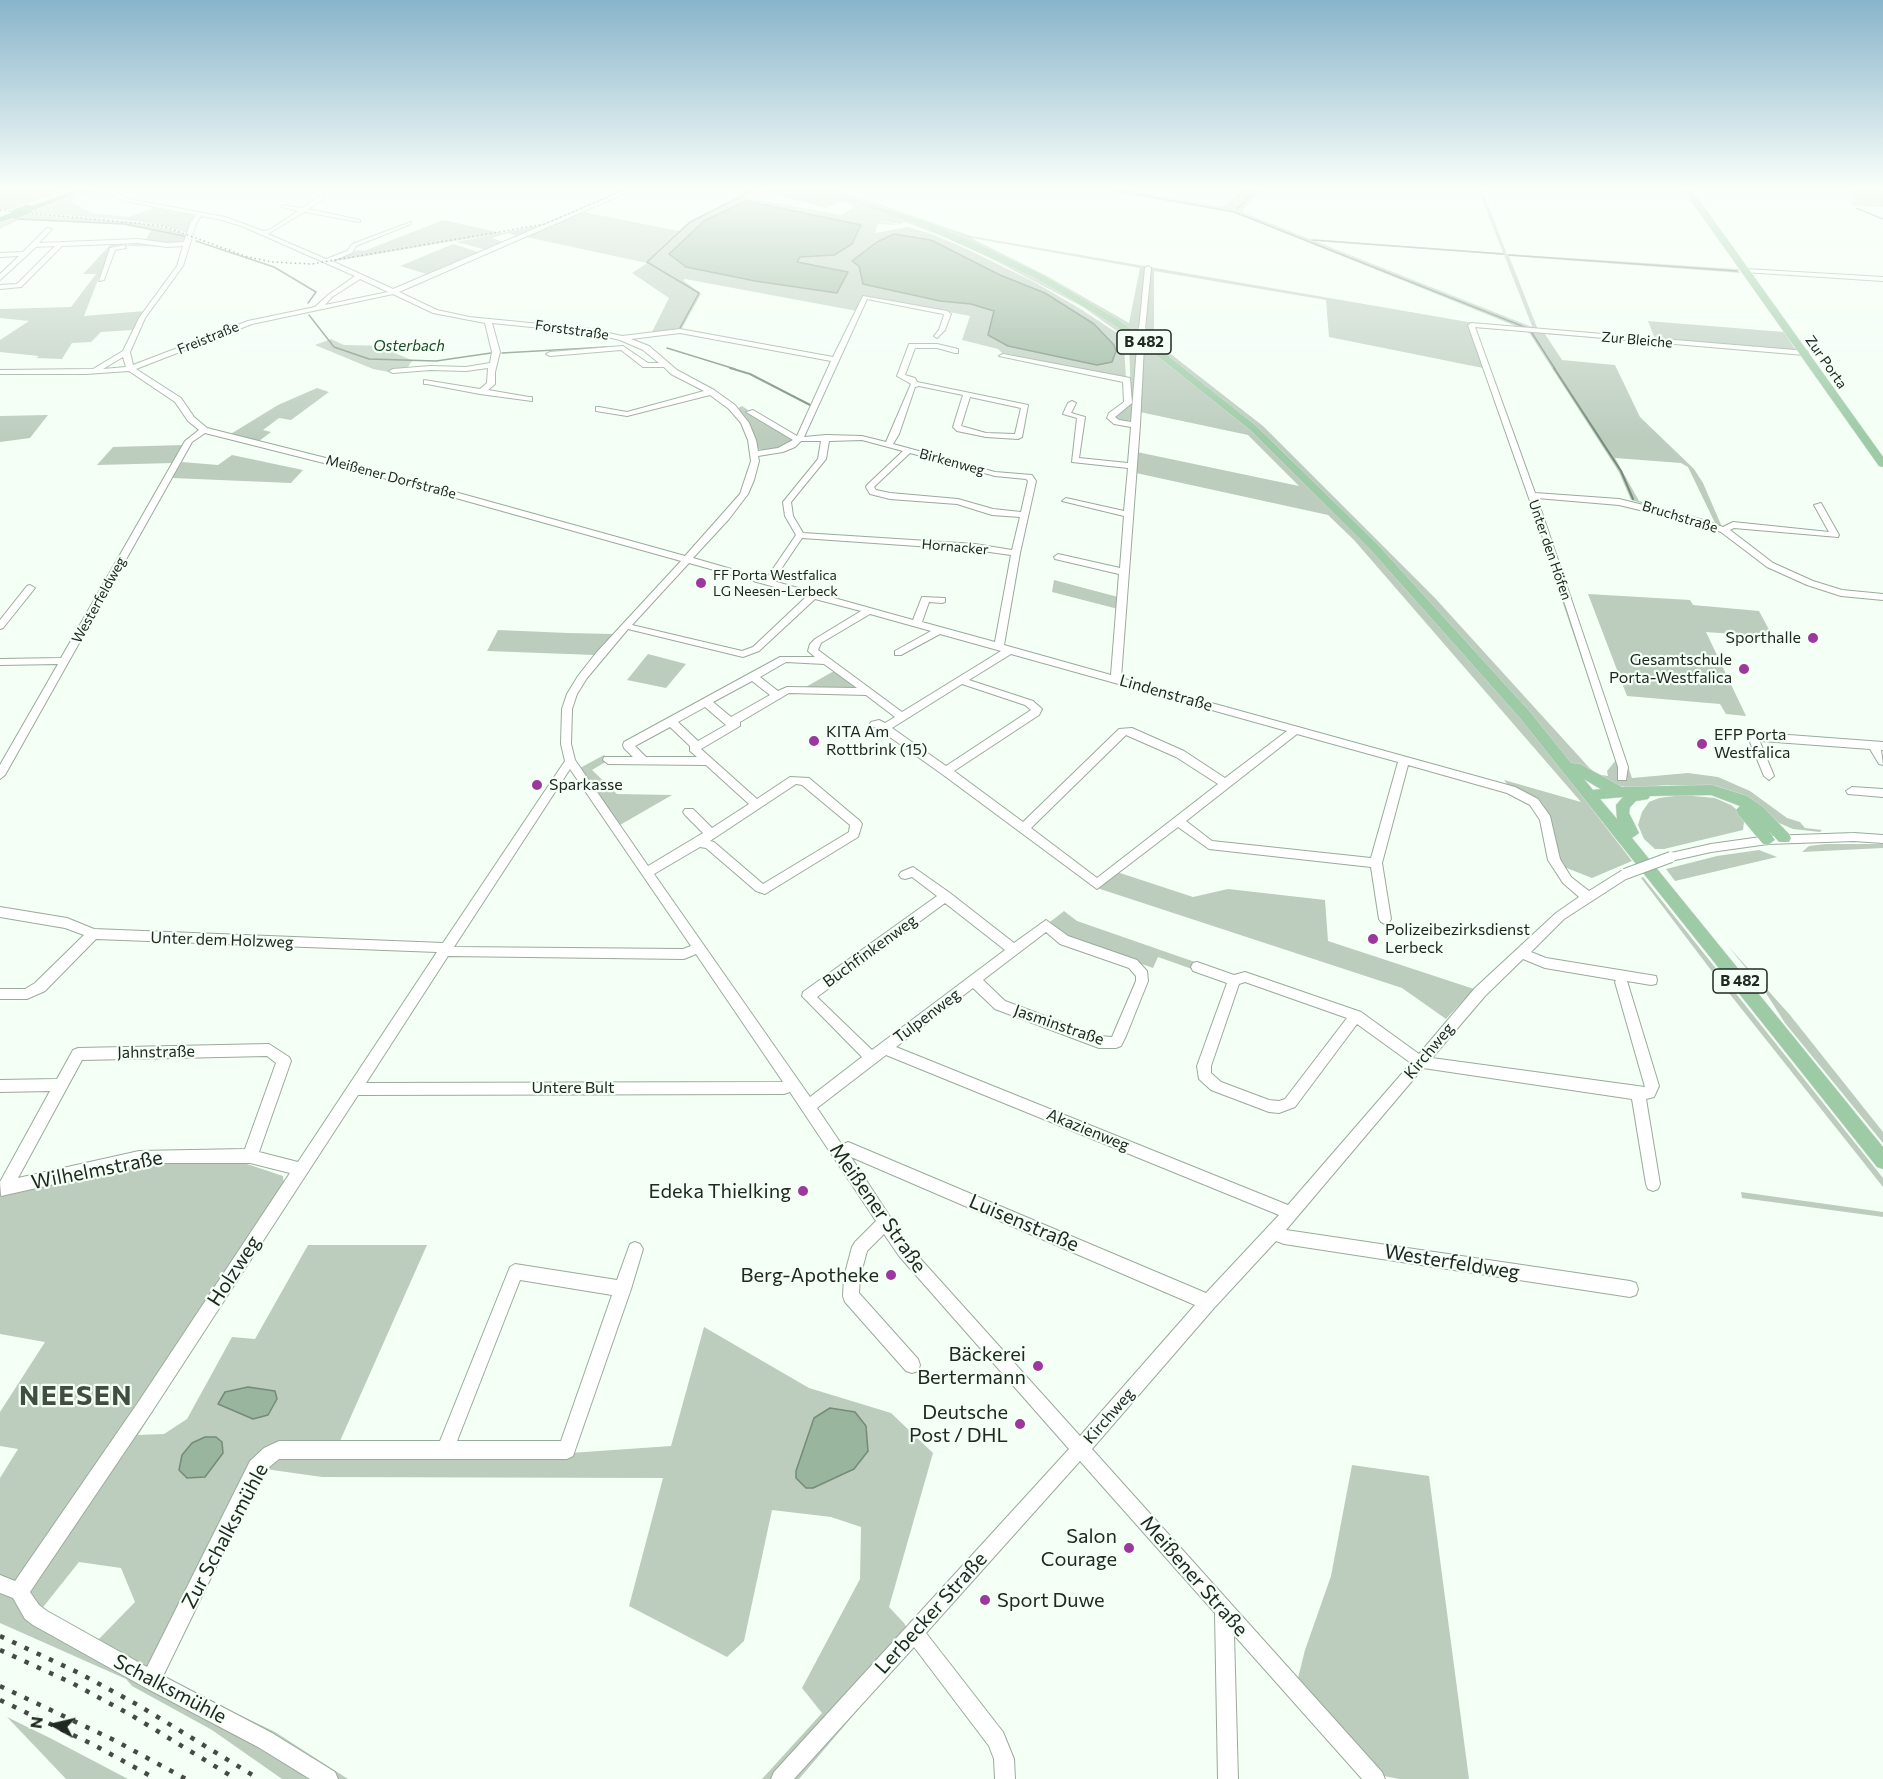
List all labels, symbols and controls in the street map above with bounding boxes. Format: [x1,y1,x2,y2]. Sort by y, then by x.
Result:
street label: Forststraße [534,317,610,343]
street label: Freistraße [175,318,241,358]
street label: Zur Bleiche [1601,329,1673,351]
road number: B 482 [1117,330,1171,354]
street label: Zur Porta [1802,332,1850,392]
water label: Osterbach [373,337,445,355]
street label: Birkenweg [918,445,986,479]
street label: Meißener Dorfstraße [324,452,458,502]
street label: Unter den Höfen [1525,498,1575,602]
street label: Bruchstraße [1640,498,1720,536]
street label: Hornacker [921,536,989,558]
street label: Westerfeldweg [68,554,130,646]
place label: FF Porta Westfalica LG Neesen-Lerbeck [713,567,838,600]
marker: FF Porta Westfalica LG Neesen-Lerbeck [694,576,708,590]
place label: Sporthalle [1726,628,1801,648]
marker: Sporthalle [1806,631,1820,645]
place label: Gesamtschule Porta-Westfalica [1609,650,1732,688]
marker: Gesamtschule Porta-Westfalica [1737,662,1751,676]
street label: Lindenstraße [1117,671,1215,715]
place label: KITA Am Rottbrink (15) [826,722,927,760]
place label: EFP Porta Westfalica [1714,725,1790,763]
marker: KITA Am Rottbrink (15) [807,734,821,748]
marker: EFP Porta Westfalica [1695,737,1709,751]
place label: Sparkasse [549,775,623,795]
marker: Sparkasse [530,778,544,792]
street label: Buchfinkenweg [819,911,921,991]
place label: Polizeibezirksdienst Lerbeck [1385,920,1530,958]
street label: Unter dem Holzweg [150,928,294,952]
marker: Polizeibezirksdienst Lerbeck [1366,932,1380,946]
road number: B 482 [1713,969,1767,993]
street label: Tulpenweg [890,985,964,1047]
street label: Jasminstraße [1011,1001,1107,1049]
street label: Kirchweg [1400,1019,1458,1083]
street label: Jahnstraße [117,1042,195,1062]
street label: Untere Bult [531,1078,615,1098]
street label: Akazienweg [1044,1105,1132,1155]
street label: Meißener Straße [825,1139,931,1277]
street label: Wilhelmstraße [29,1146,165,1194]
place label: Edeka Thielking [649,1179,791,1203]
marker: Edeka Thielking [796,1184,810,1198]
street label: Luisenstraße [965,1189,1083,1257]
street label: Holzweg [202,1231,266,1311]
street label: Westerfeldweg [1383,1239,1521,1285]
place label: Berg-Apotheke [741,1263,879,1287]
marker: Berg-Apotheke [884,1268,898,1282]
place label: Bäckerei Bertermann [917,1342,1026,1389]
marker: Bäckerei Bertermann [1031,1359,1045,1373]
district label: NEESEN [19,1380,133,1412]
street label: Kirchweg [1080,1384,1138,1448]
place label: Deutsche Post / DHL [909,1400,1008,1447]
marker: Deutsche Post / DHL [1013,1417,1027,1431]
street label: Zur Schalksmühle [177,1459,273,1613]
street label: Meißener Straße [1135,1511,1253,1641]
place label: Salon Courage [1041,1524,1117,1571]
marker: Salon Courage [1122,1541,1136,1555]
street label: Lerbecker Straße [870,1547,992,1679]
place label: Sport Duwe [997,1588,1105,1612]
marker: Sport Duwe [978,1593,992,1607]
street label: Schalksmühle [110,1649,230,1729]
north arrow [24,1695,84,1755]
text: N [25,1715,46,1730]

